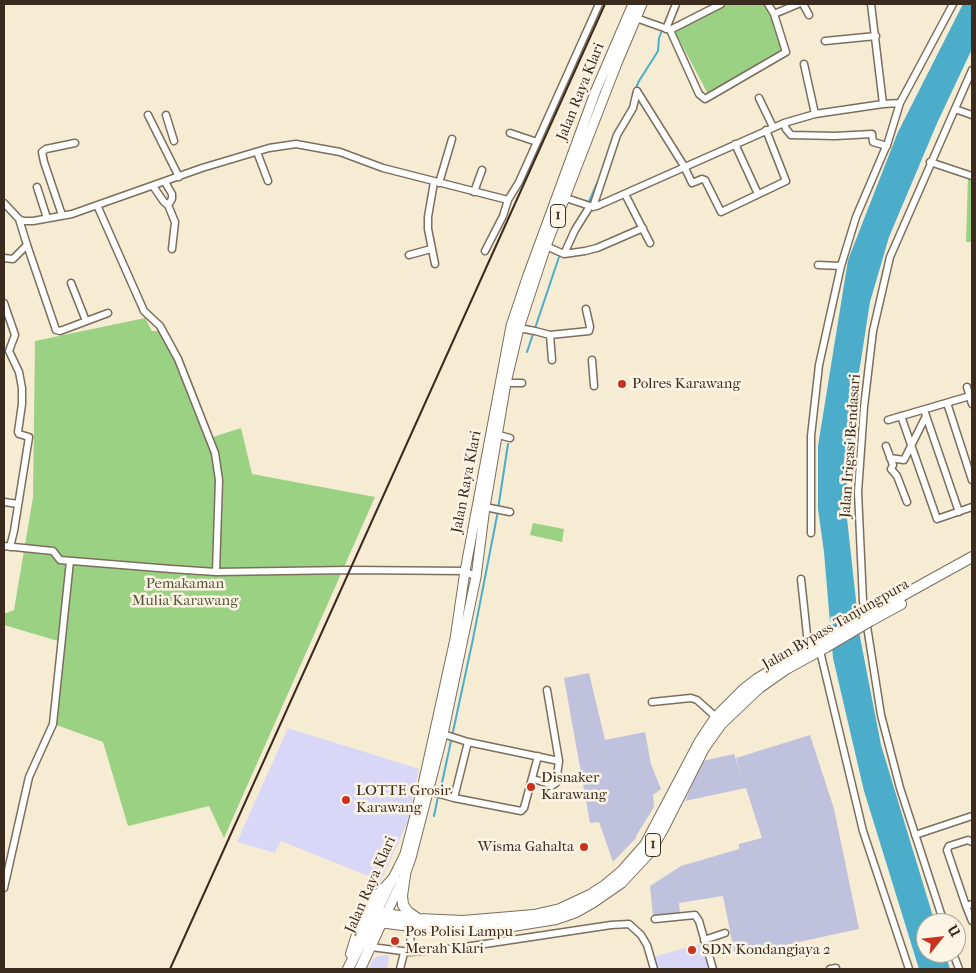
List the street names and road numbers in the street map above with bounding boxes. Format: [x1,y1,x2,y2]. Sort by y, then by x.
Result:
street label: Jalan Raya Klari [553,40,609,144]
road number: 1 [550,205,566,228]
street label: Jalan Irigasi Bendasari [837,373,865,519]
street label: Jalan Raya Klari [448,429,486,535]
street label: Jalan Bypass Tanjungpura [760,576,912,674]
street label: Jalan Raya Klari [342,834,400,936]
road number: 1 [646,834,660,856]

